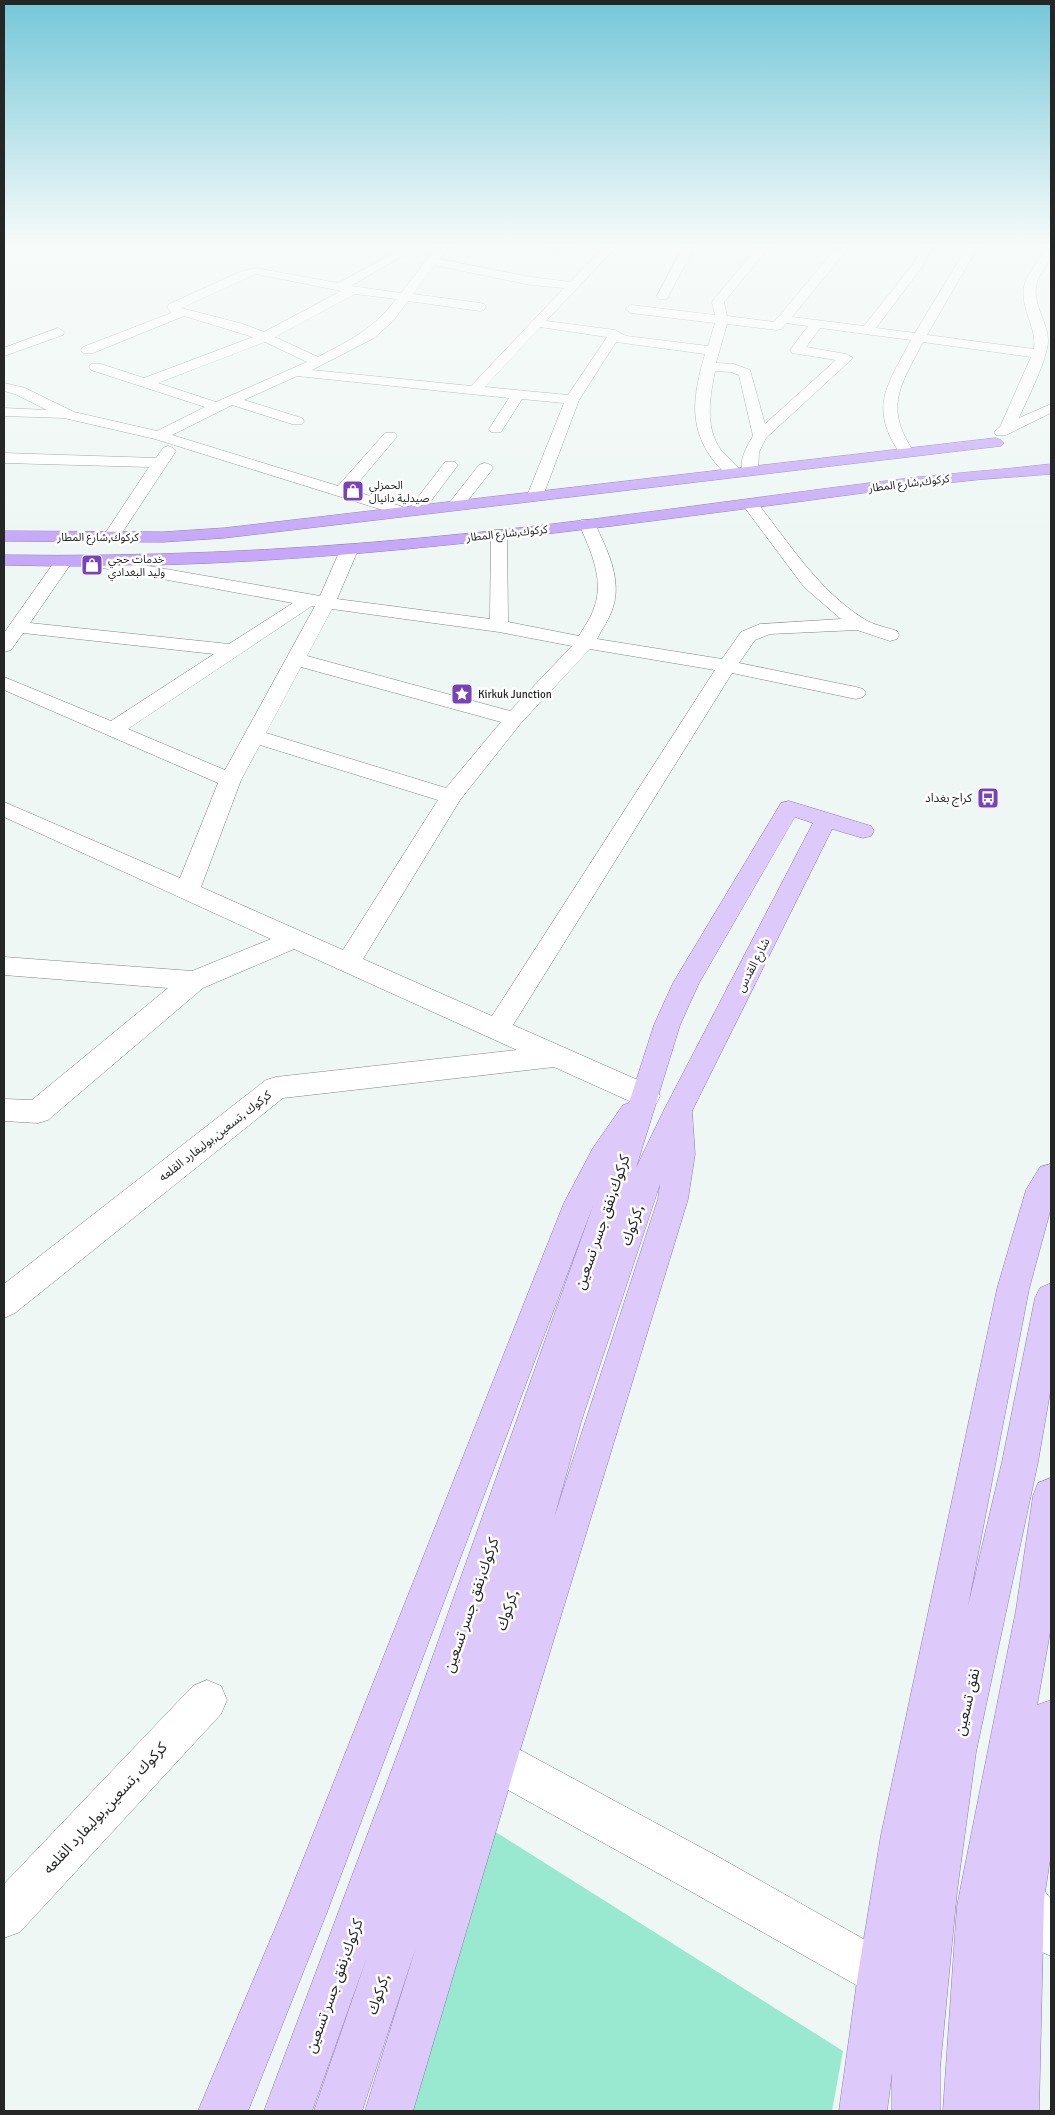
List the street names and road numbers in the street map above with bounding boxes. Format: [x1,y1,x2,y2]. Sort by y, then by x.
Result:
street label: كركوك,شارع المطار [867,472,951,496]
street label: كركوك,شارع المطار [465,523,549,545]
street label: كركوك,شارع المطار [56,531,139,545]
street label: شارع القدس [733,936,774,995]
street label: كركوك ,تسعين,بوليفارد القلعه [156,1087,275,1185]
street label: كركوك,نفق جسر تسعين [570,1152,634,1292]
street label: كركوك, [617,1202,647,1248]
street label: كركوك,نفق جسر تسعين [439,1534,504,1675]
street label: كركوك, [492,1587,522,1633]
street label: نفق تسعين [951,1667,984,1738]
street label: كركوك ,تسعين,بوليفارد القلعه [39,1738,171,1878]
street label: كركوك,نفق جسر تسعين [301,1916,368,2056]
street label: كركوك, [363,1971,393,2017]

